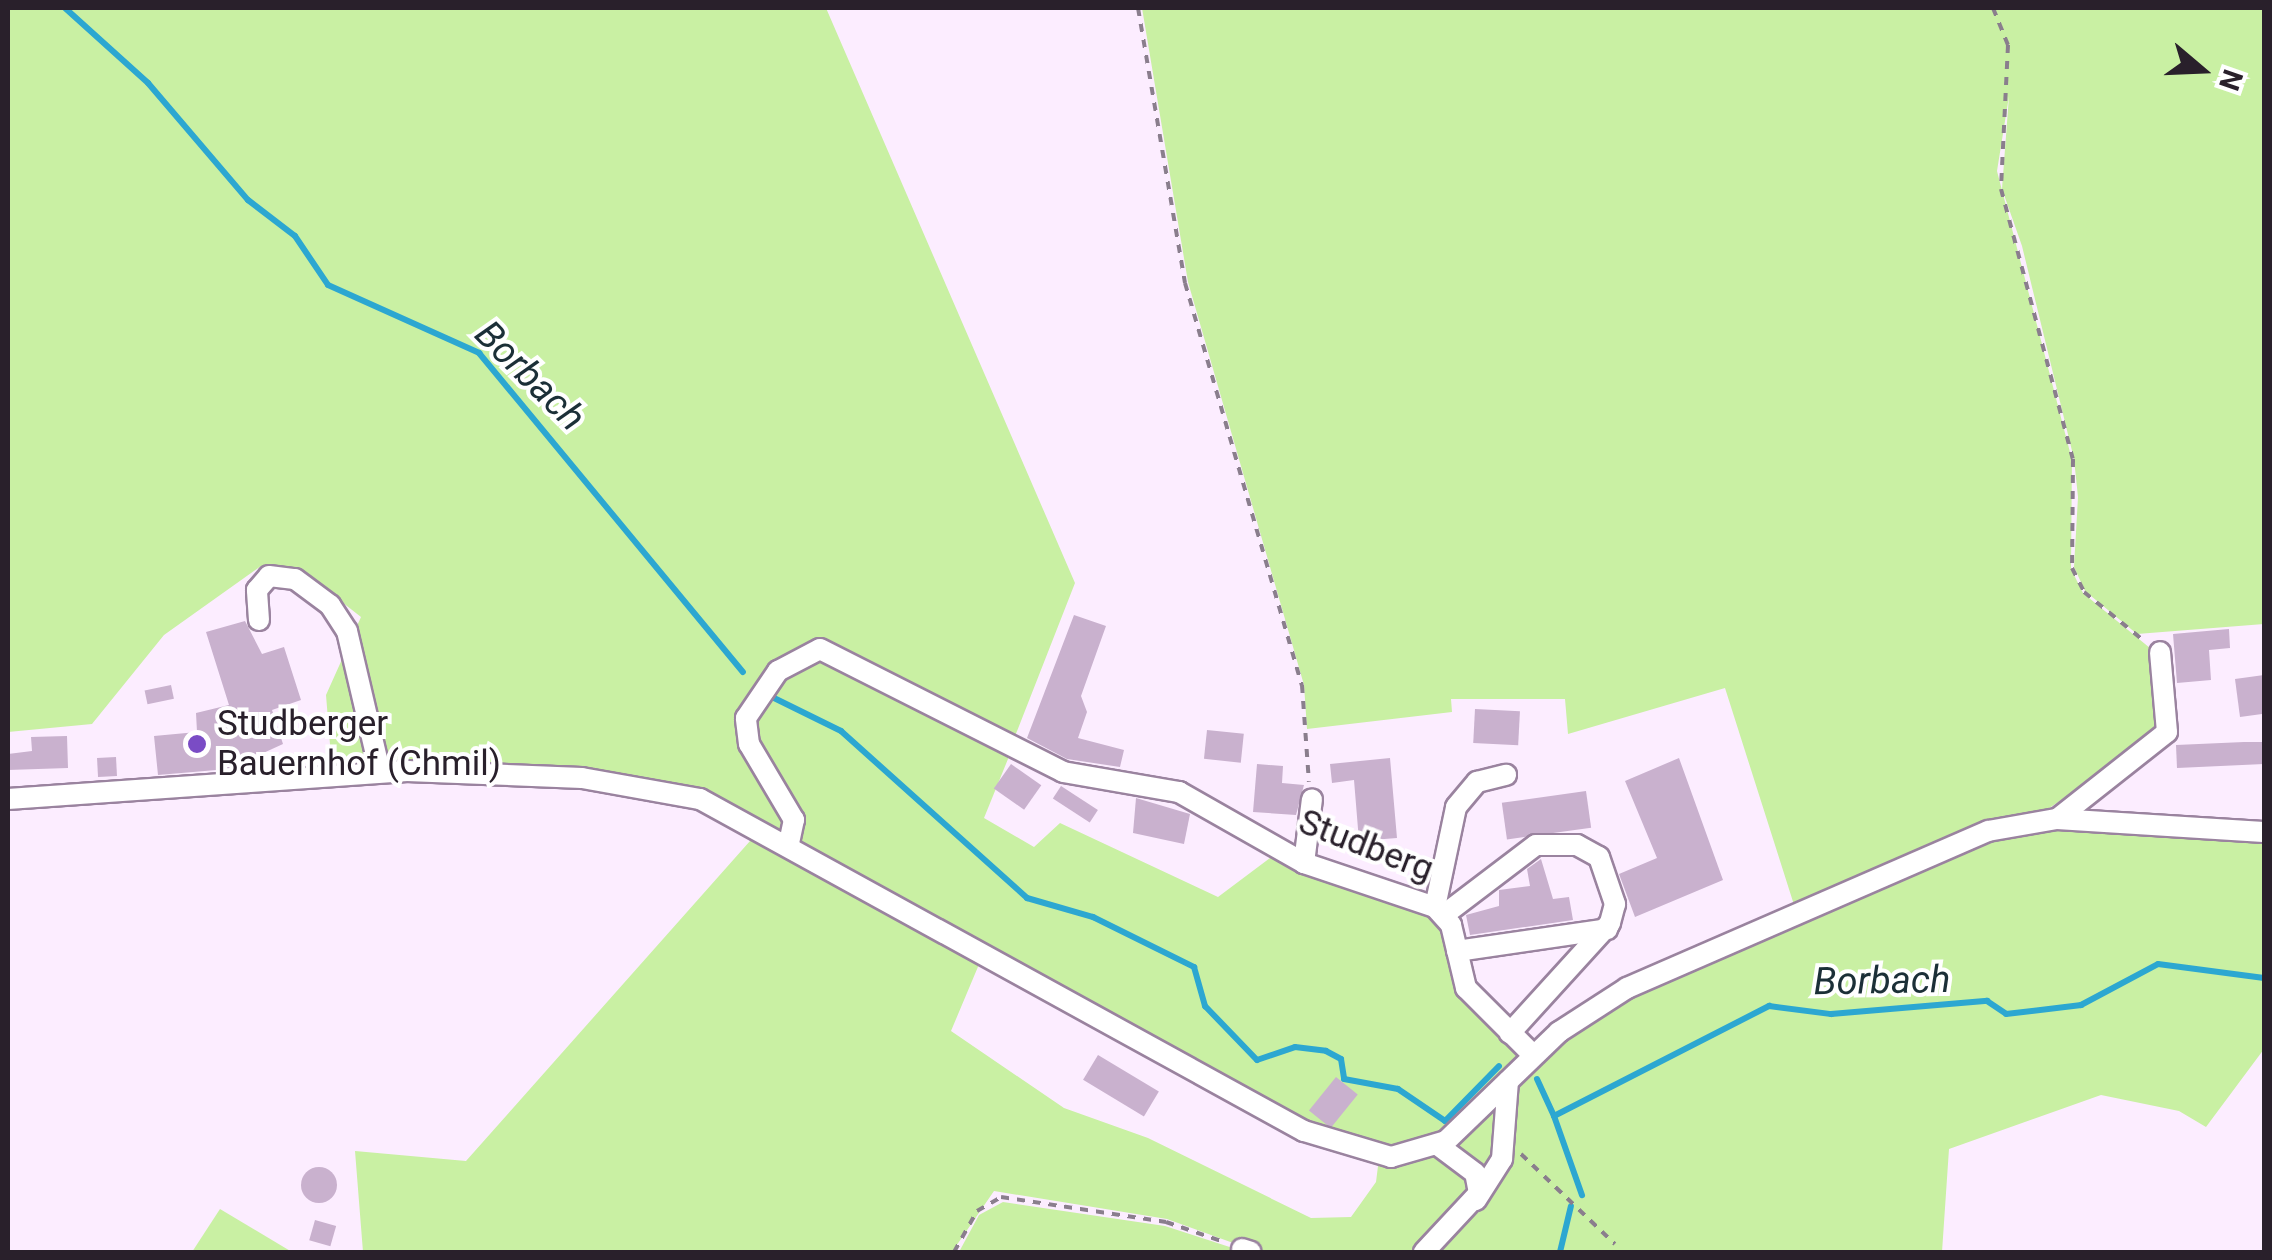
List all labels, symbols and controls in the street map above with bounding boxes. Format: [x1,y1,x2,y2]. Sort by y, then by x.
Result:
north arrow [2152,20,2252,120]
text: N [2212,65,2250,95]
water label: Borbach [465,311,595,441]
place label: Studberger Bauernhof (Chmil) [217,703,501,785]
marker: Studberger Bauernhof (Chmil) [186,733,208,755]
street label: Studberg [1293,801,1439,891]
water label: Borbach [1813,957,1951,1005]

